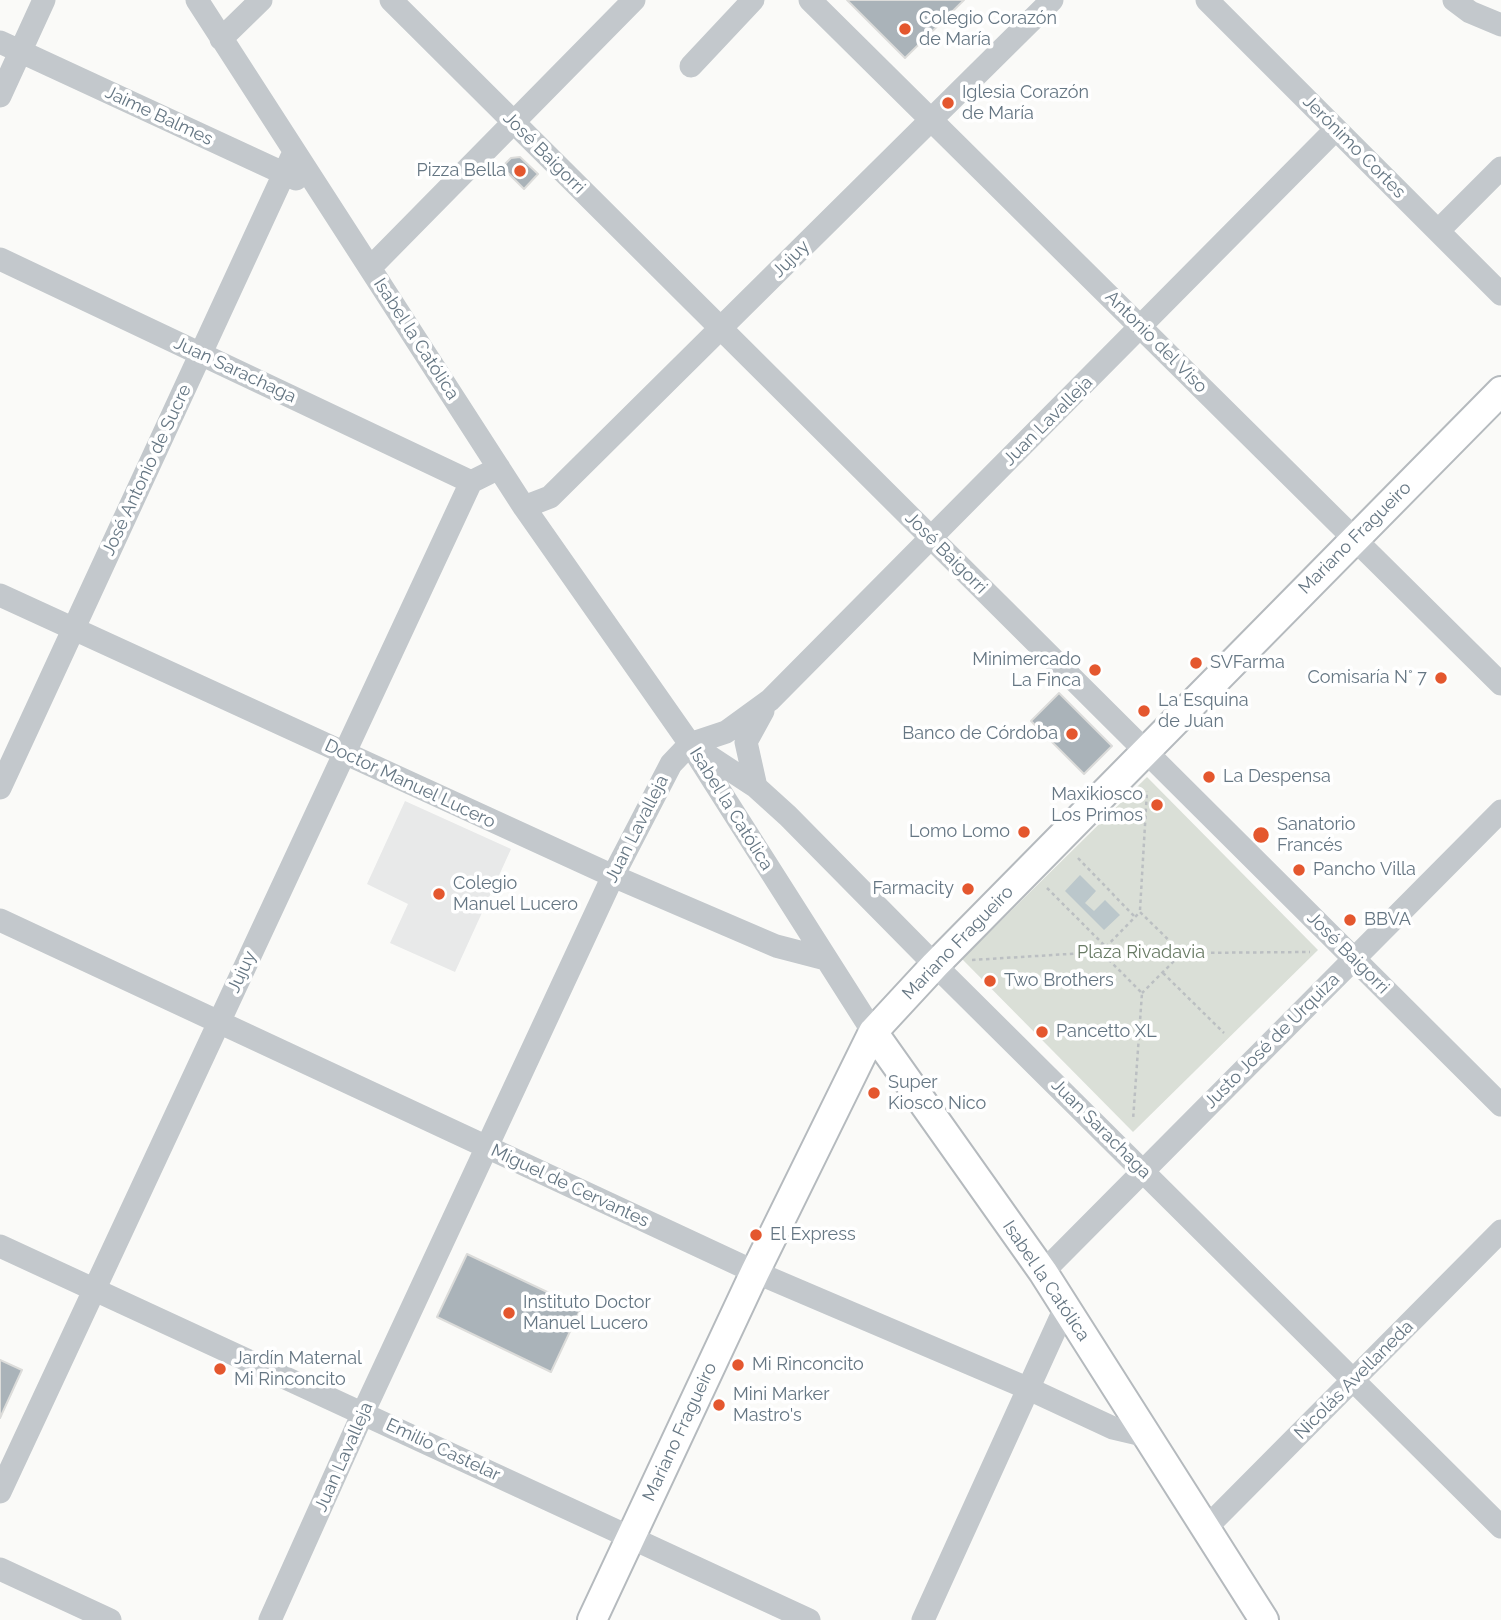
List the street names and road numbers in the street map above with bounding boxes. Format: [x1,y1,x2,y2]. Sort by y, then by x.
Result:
street label: Jaime Balmes [102,82,216,150]
street label: Jerónimo Cortes [1298,91,1410,203]
street label: José Baigorri [498,107,590,199]
street label: Jujuy [768,236,814,282]
street label: Isabel la Católica [369,274,463,404]
street label: Antonio del Viso [1100,286,1212,398]
street label: Juan Sarachaga [171,332,299,408]
street label: Juan Lavalleja [999,372,1097,470]
street label: José Antonio de Sucre [98,381,196,559]
street label: Mariano Fragueiro [1294,477,1416,599]
street label: José Baigorri [900,507,992,599]
street label: Doctor Manuel Lucero [321,735,499,833]
street label: Isabel la Católica [685,744,777,874]
street label: Juan Lavalleja [601,772,673,886]
street label: Mariano Fragueiro [898,881,1018,1005]
street label: José Baigorri [1302,907,1394,999]
street label: Jujuy [223,948,261,996]
street label: Justo José de Urquiza [1200,969,1344,1113]
street label: Juan Sarachaga [1047,1075,1155,1183]
street label: Miguel de Cervantes [488,1140,652,1232]
street label: Isabel la Católica [998,1217,1094,1345]
street label: Nicolás Avellaneda [1290,1316,1418,1444]
street label: Mariano Fragueiro [638,1359,722,1505]
street label: Juan Lavalleja [310,1399,378,1515]
street label: Emilio Castelar [382,1414,504,1486]

